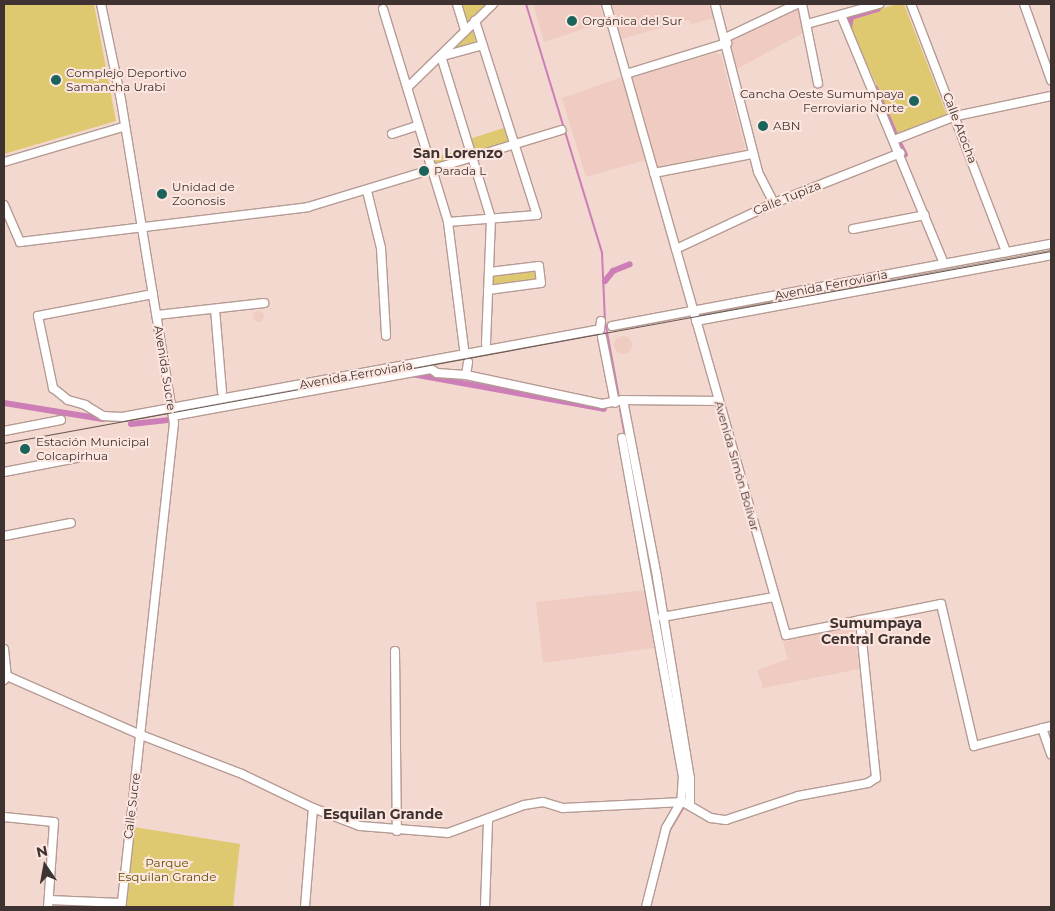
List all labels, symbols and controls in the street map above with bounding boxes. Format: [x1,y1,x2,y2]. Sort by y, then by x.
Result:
place label: Orgánica del Sur [582,14,682,28]
marker: Orgánica del Sur [566,15,578,27]
place label: Complejo Deportivo Samancha Urabi [66,66,187,94]
marker: Complejo Deportivo Samancha Urabi [50,74,62,86]
place label: Cancha Oeste Sumumpaya Ferroviario Norte [740,87,904,115]
street label: Calle Atocha [940,90,980,166]
marker: Cancha Oeste Sumumpaya Ferroviario Norte [908,95,920,107]
place label: ABN [773,119,800,133]
marker: ABN [757,120,769,132]
district label: San Lorenzo [413,145,503,161]
place label: Parada L [434,164,486,178]
marker: Parada L [418,165,430,177]
street label: Calle Tupiza [751,178,823,218]
place label: Unidad de Zoonosis [172,180,235,208]
marker: Unidad de Zoonosis [156,188,168,200]
street label: Avenida Ferroviaria [773,267,889,303]
street label: Avenida Sucre [151,325,179,411]
street label: Avenida Ferroviaria [298,358,414,392]
street label: Avenida Simón Bolívar [711,399,763,533]
place label: Estación Municipal Colcapirhua [36,435,149,463]
marker: Estación Municipal Colcapirhua [18,442,32,456]
district label: Sumumpaya Central Grande [821,615,931,648]
street label: Calle Sucre [121,772,143,840]
district label: Esquilan Grande [323,806,443,822]
north arrow [20,841,70,891]
text: N [34,841,49,861]
park label: Parque Esquilan Grande [118,856,216,884]

